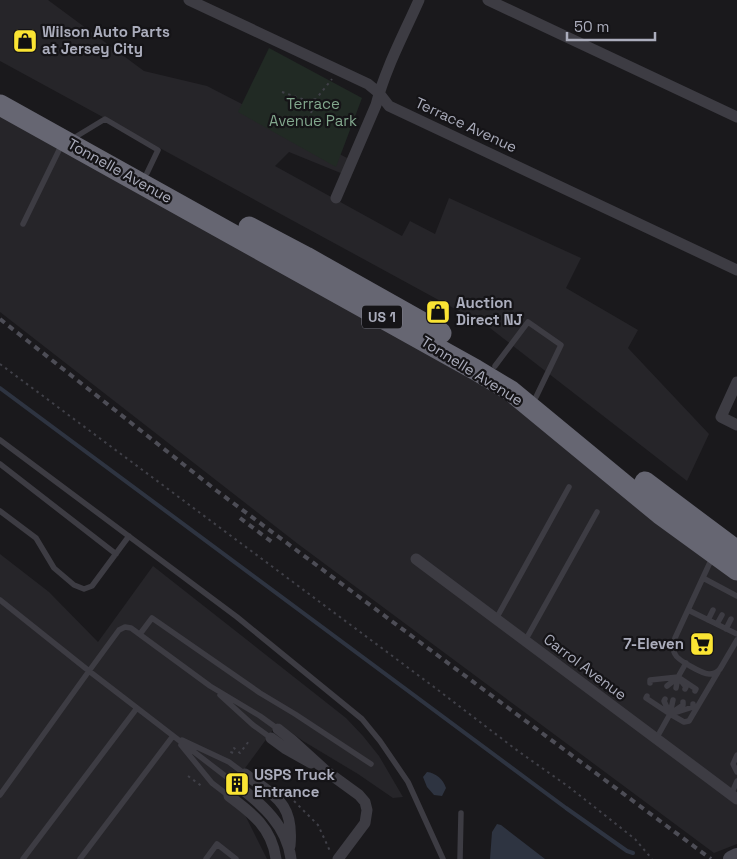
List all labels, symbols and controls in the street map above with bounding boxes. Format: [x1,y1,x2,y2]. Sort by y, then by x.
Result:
scale bar [567,10,654,42]
text: 50 m [574,17,609,36]
place label: Wilson Auto Parts at Jersey City [42,22,170,58]
shop icon: Wilson Auto Parts at Jersey City [12,28,38,54]
street label: Terrace Avenue [412,93,520,156]
park label: Terrace Avenue Park [269,94,357,130]
street label: Tonnelle Avenue [65,134,176,207]
place label: Auction Direct NJ [456,293,523,329]
shop icon: Auction Direct NJ [425,299,451,325]
road number: US 1 [362,306,402,328]
street label: Tonnelle Avenue [418,332,527,410]
street label: Carrol Avenue [540,629,631,704]
supermarket icon: 7-Eleven [689,631,715,657]
place label: 7-Eleven [623,634,684,653]
place label: USPS Truck Entrance [254,765,335,801]
building icon: USPS Truck Entrance [224,771,250,797]

